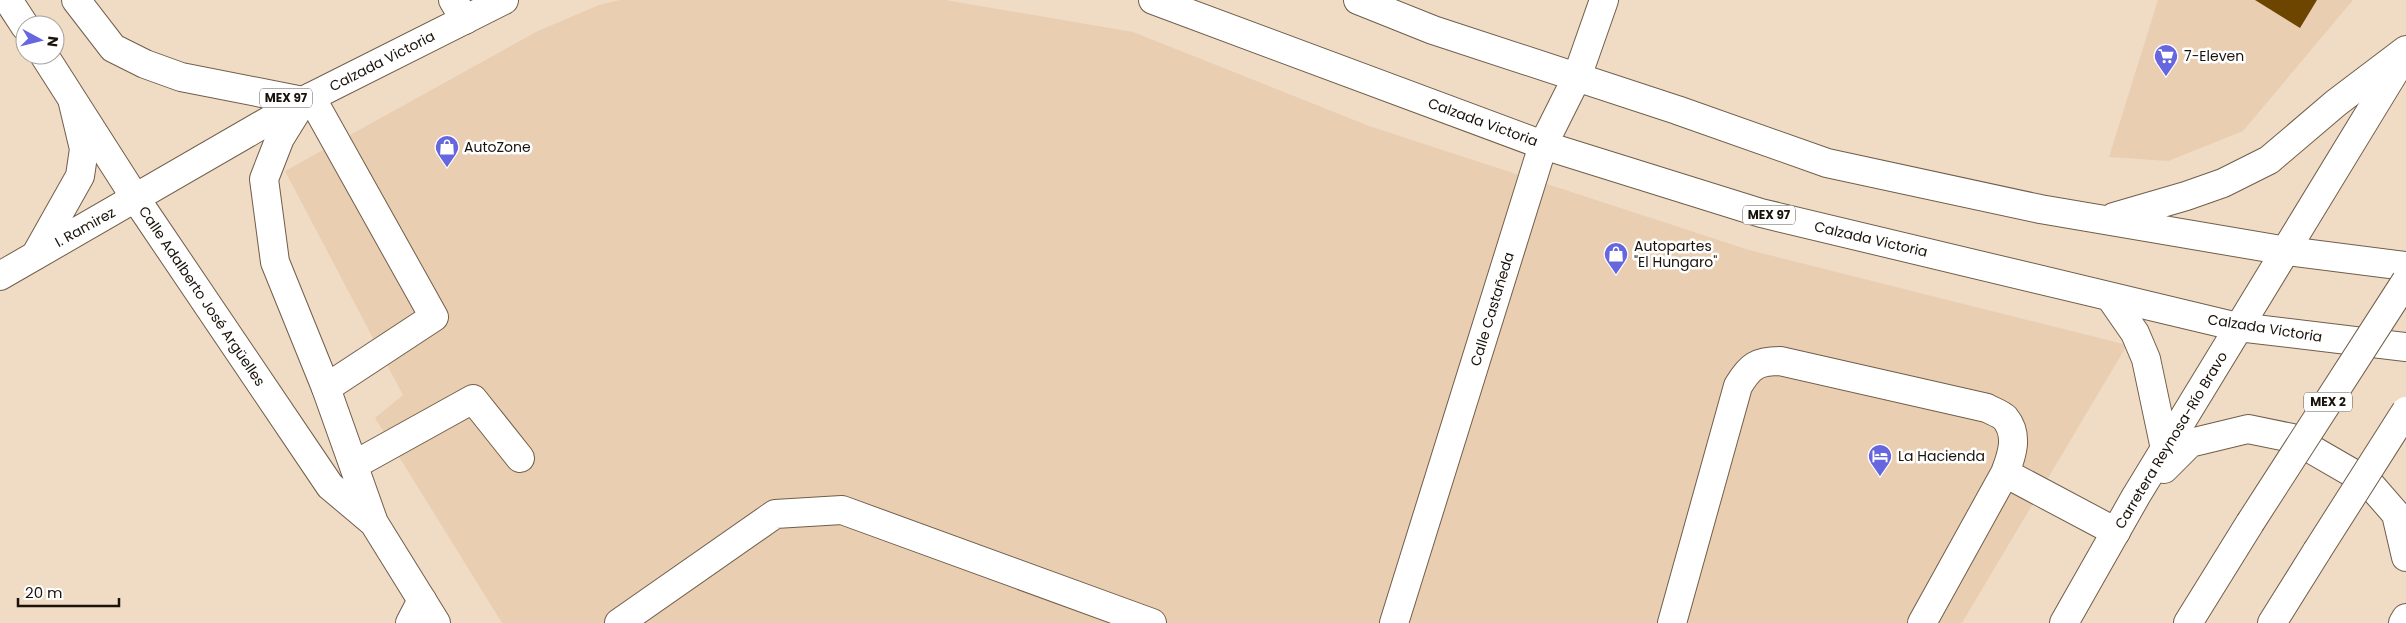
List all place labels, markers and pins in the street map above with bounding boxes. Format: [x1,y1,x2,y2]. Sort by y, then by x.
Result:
supermarket icon: 7-Eleven [2153,43,2179,77]
place label: 7-Eleven [2184,46,2244,66]
shop icon: AutoZone [434,134,460,168]
place label: AutoZone [464,137,531,157]
place label: Autopartes "El Hungaro" [1634,236,1717,272]
shop icon: Autopartes "El Hungaro" [1603,241,1629,275]
hotel icon: La Hacienda [1867,443,1893,477]
place label: La Hacienda [1898,446,1985,466]

